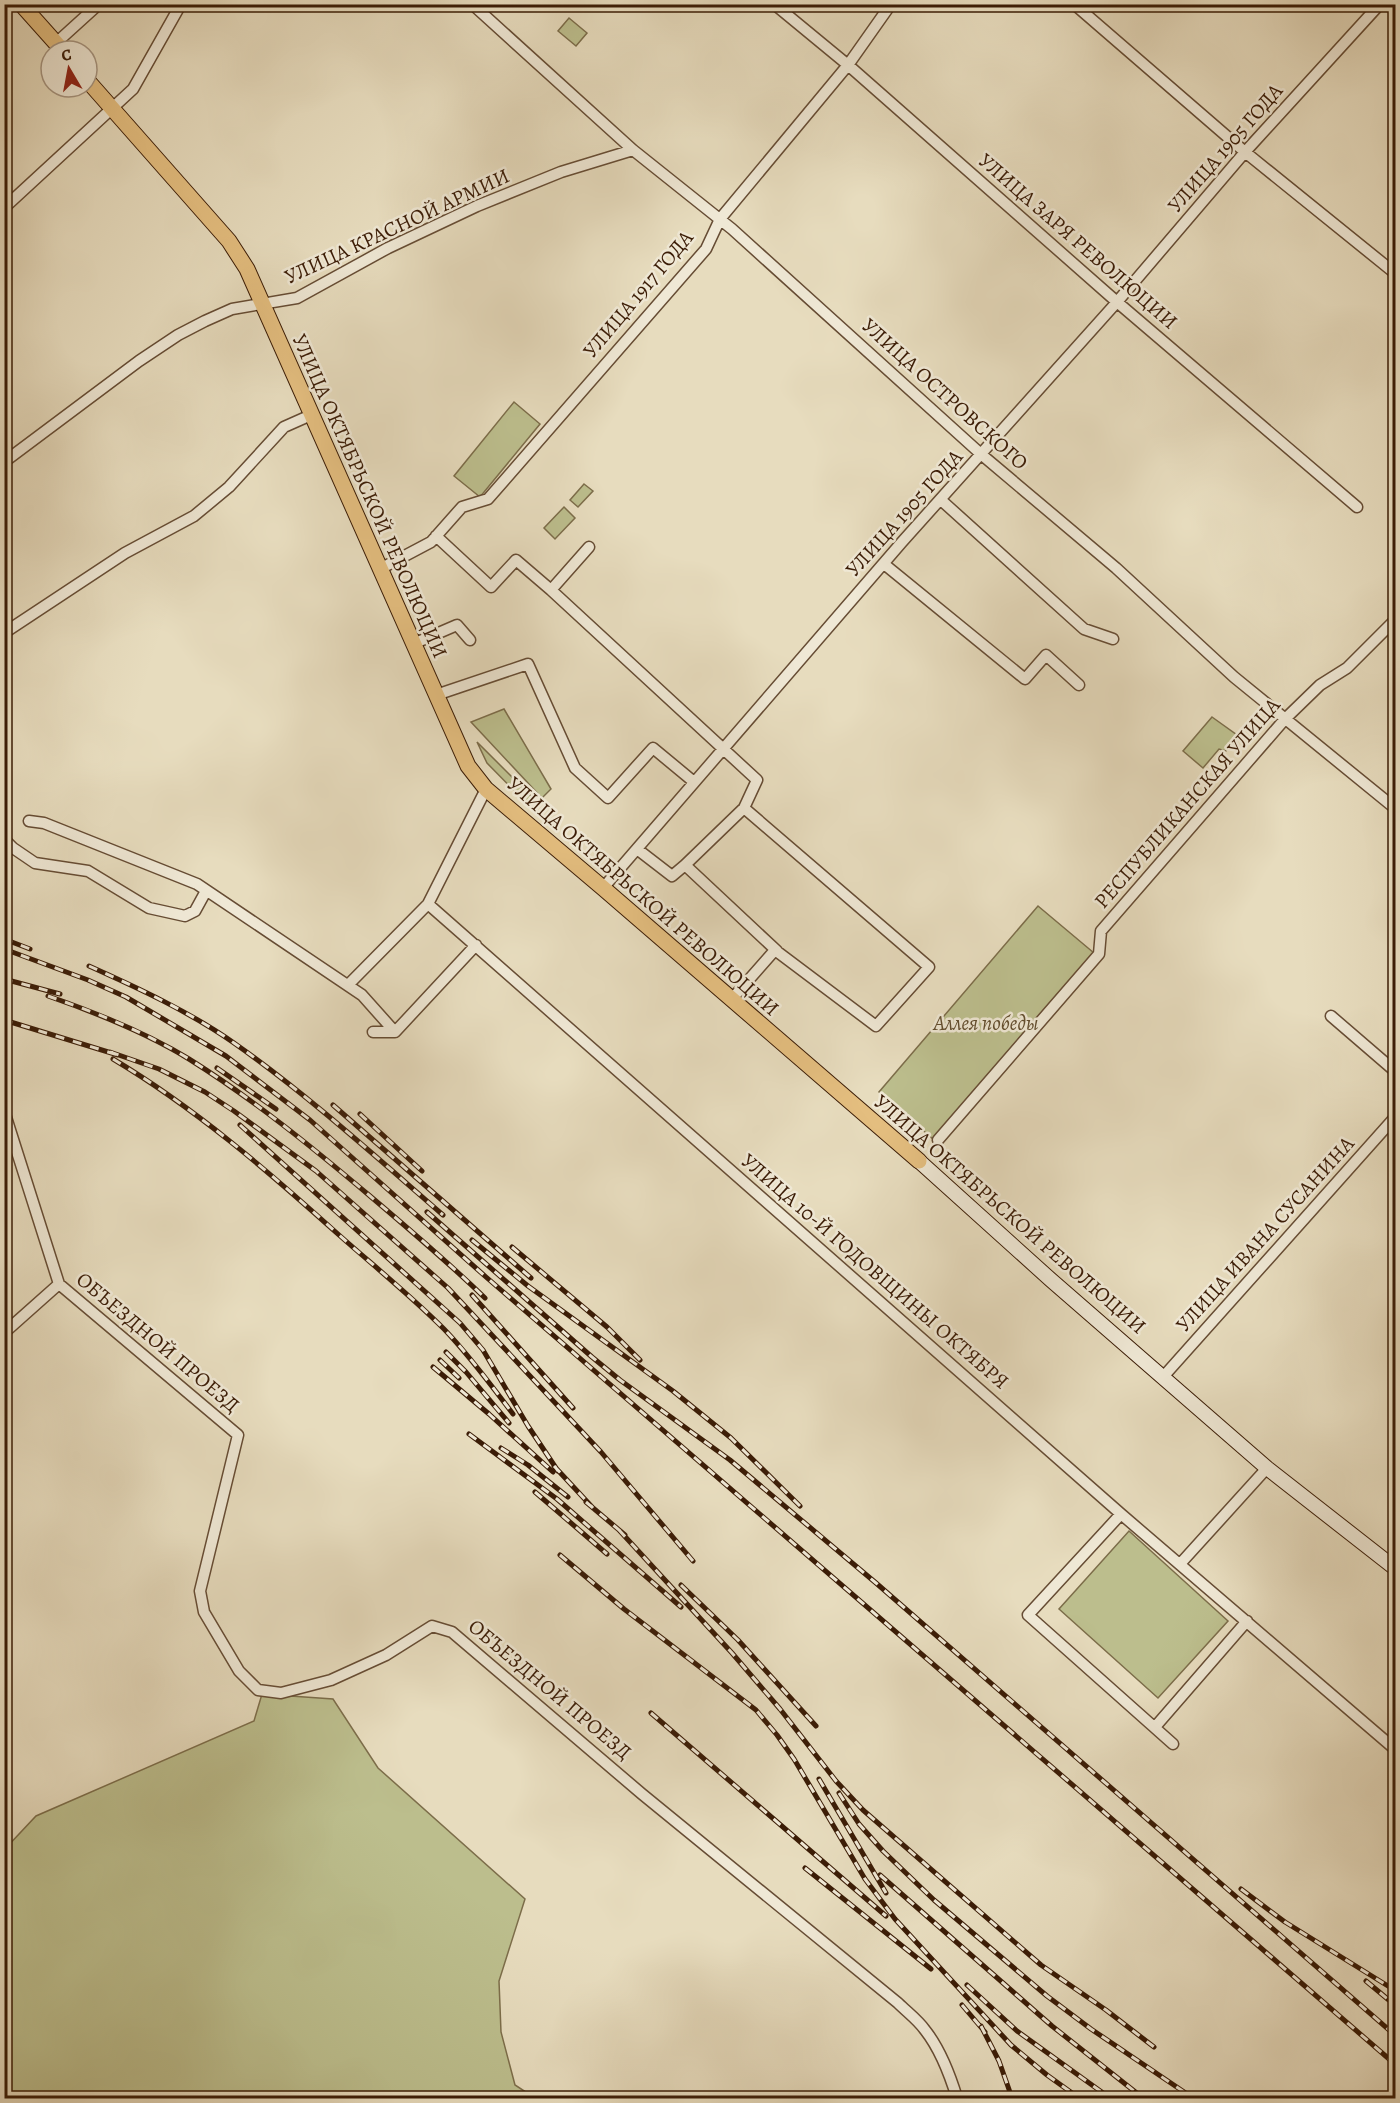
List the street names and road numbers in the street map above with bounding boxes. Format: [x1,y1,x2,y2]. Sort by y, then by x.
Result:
street label: УЛИЦА 1905 ГОДА [1161,77,1289,219]
street label: УЛИЦА ЗАРЯ РЕВОЛЮЦИИ [972,147,1184,335]
street label: УЛИЦА КРАСНОЙ АРМИИ [280,161,514,291]
street label: УЛИЦА 1917 ГОДА [576,224,700,364]
street label: УЛИЦА ОСТРОВСКОГО [856,312,1034,476]
street label: УЛИЦА ОКТЯБРЬСКОЙ РЕВОЛЮЦИИ [286,329,454,663]
street label: УЛИЦА 1905 ГОДА [839,443,969,583]
street label: РЕСПУБЛИКАНСКАЯ УЛИЦА [1088,691,1287,914]
street label: УЛИЦА ОКТЯБРЬСКОЙ РЕВОЛЮЦИИ [501,770,785,1022]
street label: УЛИЦА ОКТЯБРЬСКОЙ РЕВОЛЮЦИИ [868,1088,1152,1340]
street label: УЛИЦА ИВАНА СУСАНИНА [1169,1130,1361,1338]
street label: УЛИЦА 10-Й ГОДОВЩИНЫ ОКТЯБРЯ [735,1147,1015,1395]
street label: ОБЪЕЗДНОЙ ПРОЕЗД [70,1265,246,1419]
street label: ОБЪЕЗДНОЙ ПРОЕЗД [462,1612,638,1766]

